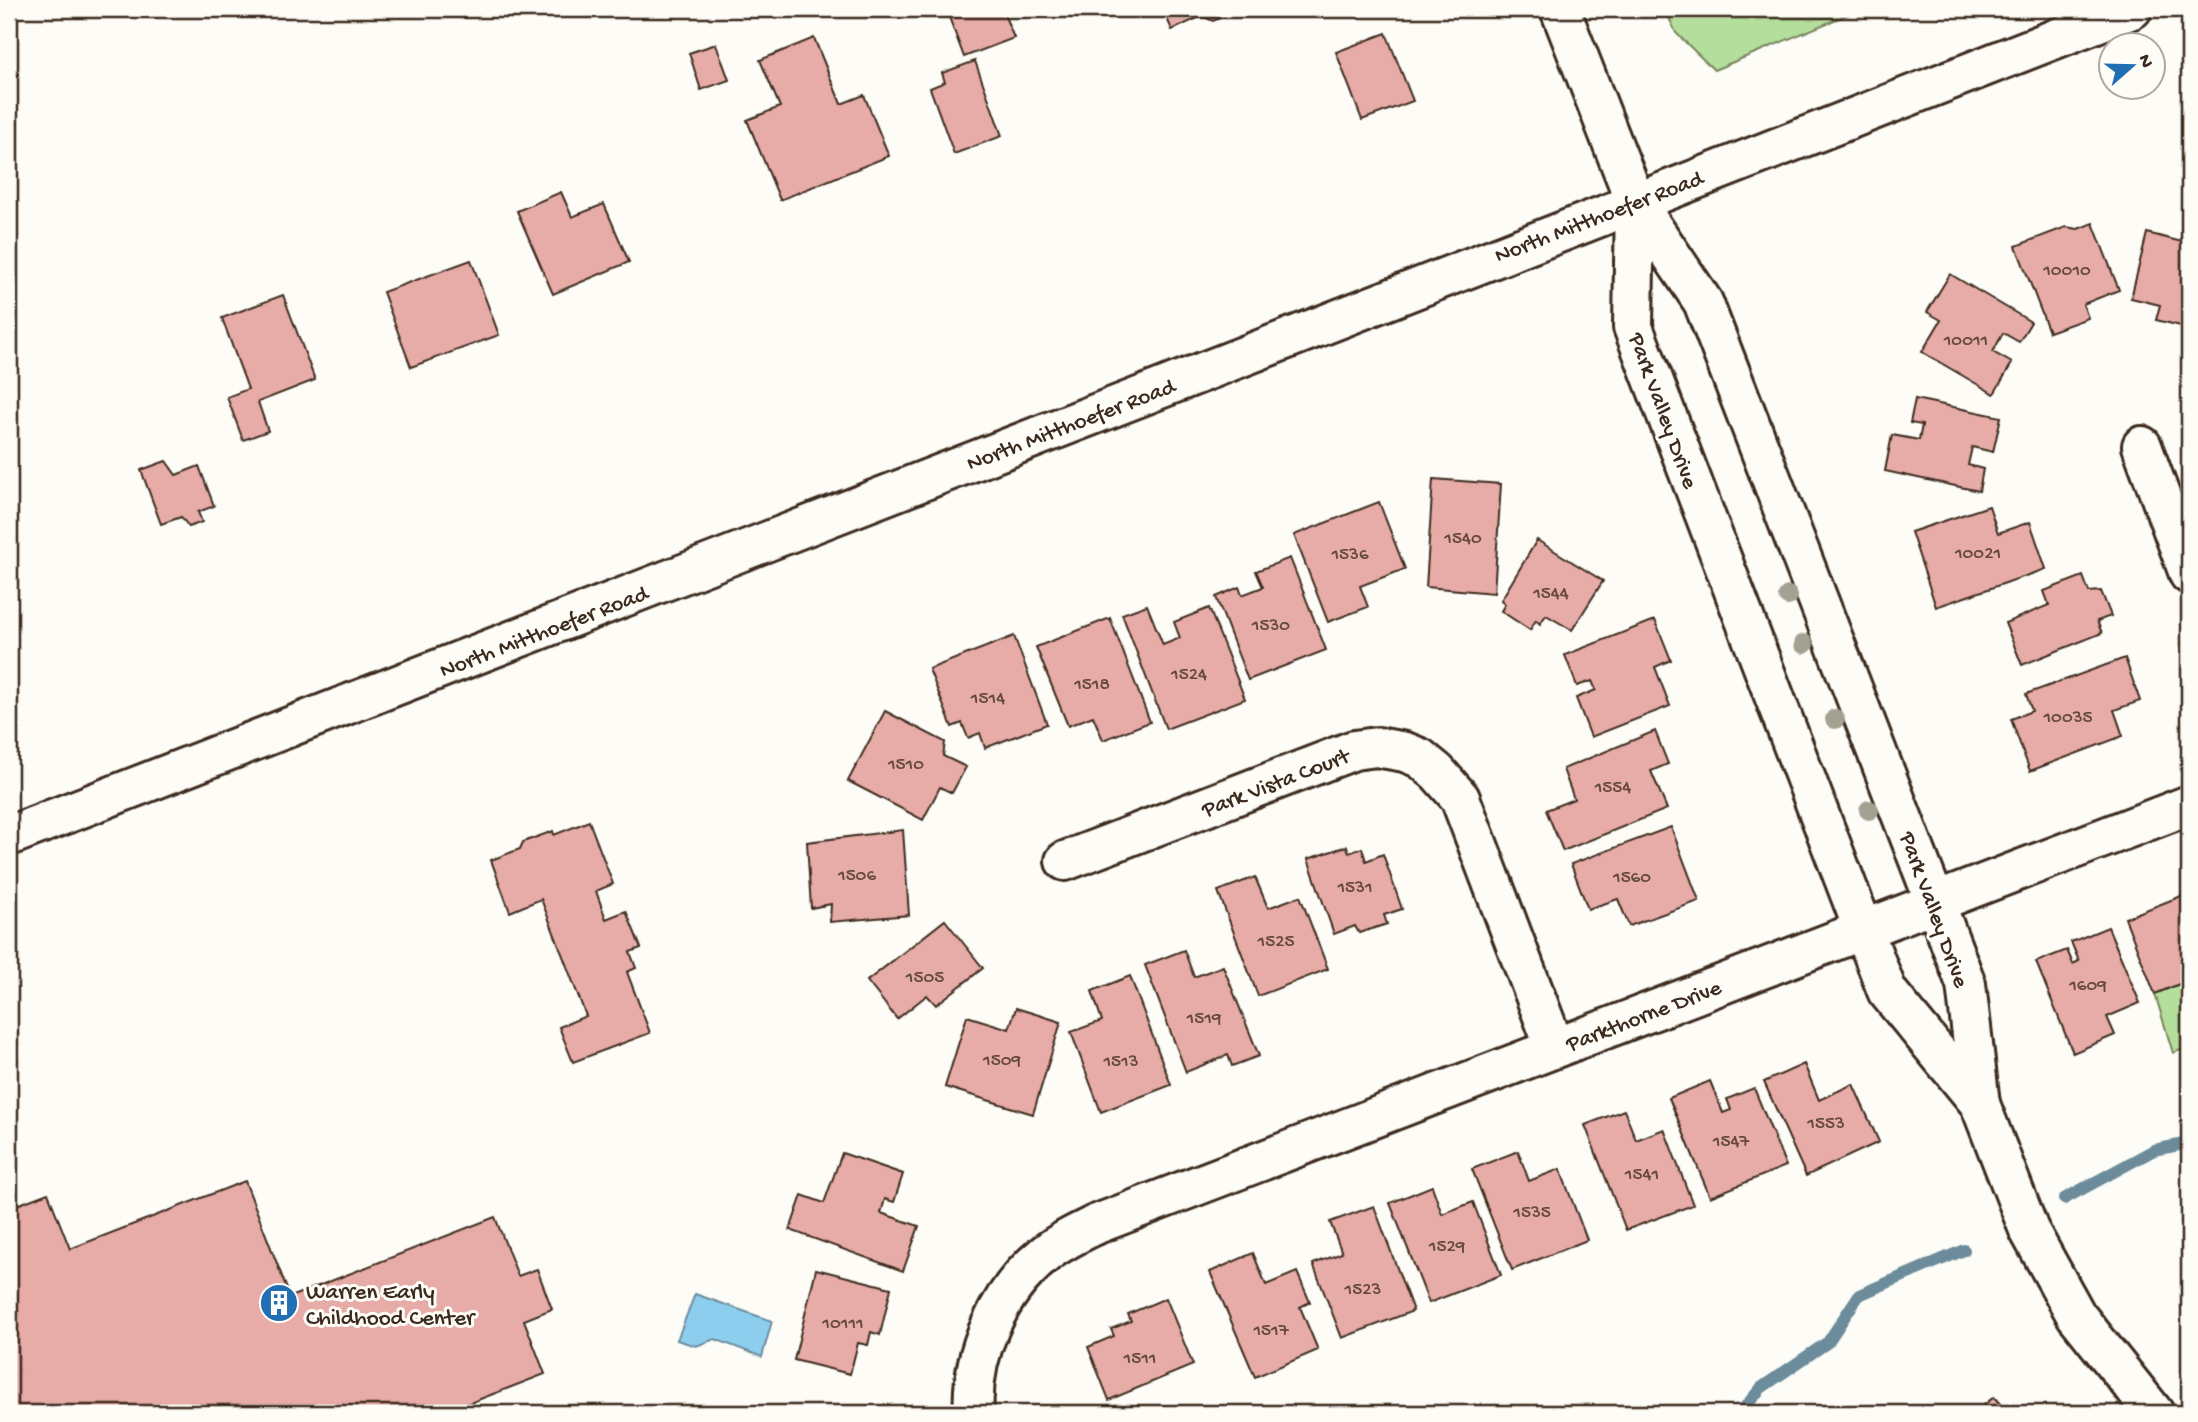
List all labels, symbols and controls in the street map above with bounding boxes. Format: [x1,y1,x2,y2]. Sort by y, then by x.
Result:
north arrow [2096,32,2166,102]
text: N [2132,52,2158,71]
street label: North Mitthoefer Road [1491,166,1709,270]
house number: 10010 [2042,260,2091,283]
street label: Park Valley Drive [1621,329,1703,494]
house number: 10011 [1943,330,1988,353]
street label: North Mitthoefer Road [963,374,1181,478]
house number: 1540 [1443,528,1482,551]
house number: 10021 [1954,543,2001,566]
house number: 1536 [1330,544,1369,567]
street label: North Mitthoefer Road [436,581,654,685]
house number: 1544 [1532,583,1569,606]
house number: 1530 [1251,615,1290,638]
house number: 1524 [1170,664,1207,687]
house number: 1518 [1073,674,1110,697]
house number: 1514 [970,688,1005,711]
house number: 10035 [2042,707,2093,730]
street label: Park Vista Court [1198,743,1355,825]
house number: 1510 [887,754,924,777]
house number: 1554 [1594,777,1631,800]
street label: Park Valley Drive [1892,828,1974,993]
house number: 1506 [837,865,876,888]
house number: 1560 [1612,867,1651,890]
house number: 1531 [1336,877,1373,900]
house number: 1525 [1257,931,1294,954]
house number: 1505 [905,967,944,990]
street label: Parkthorne Drive [1562,975,1727,1060]
house number: 1609 [2068,975,2107,998]
house number: 1519 [1186,1008,1222,1031]
house number: 1509 [982,1050,1021,1073]
house number: 1513 [1102,1051,1139,1074]
house number: 1553 [1806,1113,1845,1136]
house number: 1547 [1712,1131,1750,1154]
house number: 1541 [1624,1164,1659,1187]
house number: 1535 [1512,1202,1551,1225]
house number: 1529 [1428,1236,1466,1259]
house number: 1523 [1344,1279,1382,1302]
place label: Warren Early Childhood Center [306,1280,476,1333]
building icon: Warren Early Childhood Center [258,1282,300,1324]
house number: 10111 [821,1313,864,1336]
house number: 1517 [1252,1320,1290,1343]
house number: 1511 [1122,1348,1157,1371]

